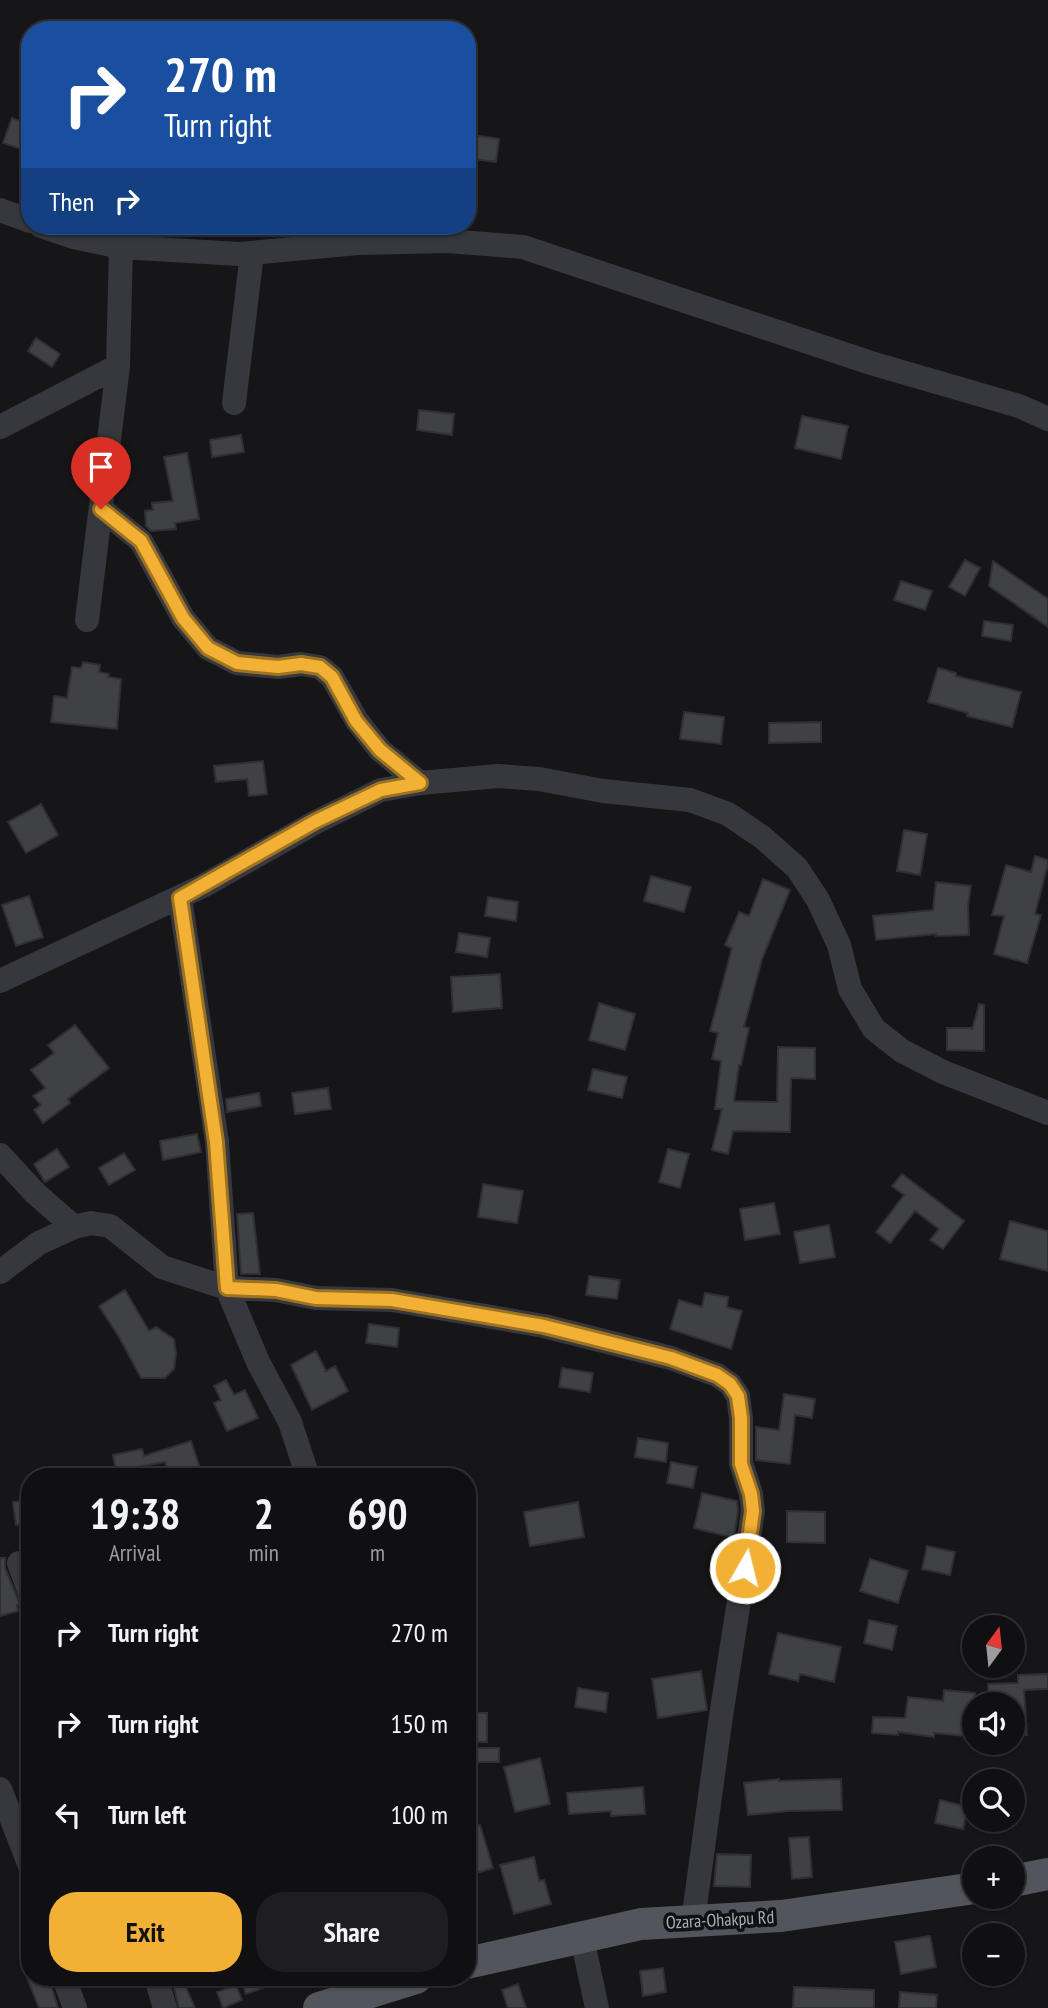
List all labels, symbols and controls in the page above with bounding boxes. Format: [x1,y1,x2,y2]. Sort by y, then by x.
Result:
text: 270 m [164,42,277,106]
icon: right [49,49,140,140]
text: Turn right [164,104,272,146]
icon: right [108,182,146,220]
text: Then [49,185,94,218]
pin [71,437,131,509]
icon: arrive [82,448,120,486]
text: 19:38 [89,1486,180,1541]
text: 2 [254,1486,274,1541]
text: 690 [347,1486,408,1541]
position arrow [708,1531,782,1605]
text: Arrival [109,1538,161,1567]
text: min [249,1538,279,1567]
text: m [370,1538,385,1567]
icon: right [49,1614,87,1652]
north arrow [962,1615,1026,1678]
map controls [962,1615,1025,1986]
text: Turn right [108,1616,199,1649]
text: 270 m [390,1616,448,1649]
button: sound [962,1692,1025,1755]
icon: right [49,1705,87,1743]
text: Turn right [108,1707,199,1740]
text: 150 m [390,1707,448,1740]
button: search [962,1769,1025,1832]
icon: left [49,1796,87,1834]
text: Turn left [108,1798,186,1831]
text: 100 m [390,1798,448,1831]
button: + [962,1846,1025,1909]
button: Exit [49,1892,242,1972]
button: Share [256,1892,448,1972]
street label: Ozara-Ohakpu Rd [665,1905,775,1934]
button: − [962,1923,1025,1986]

